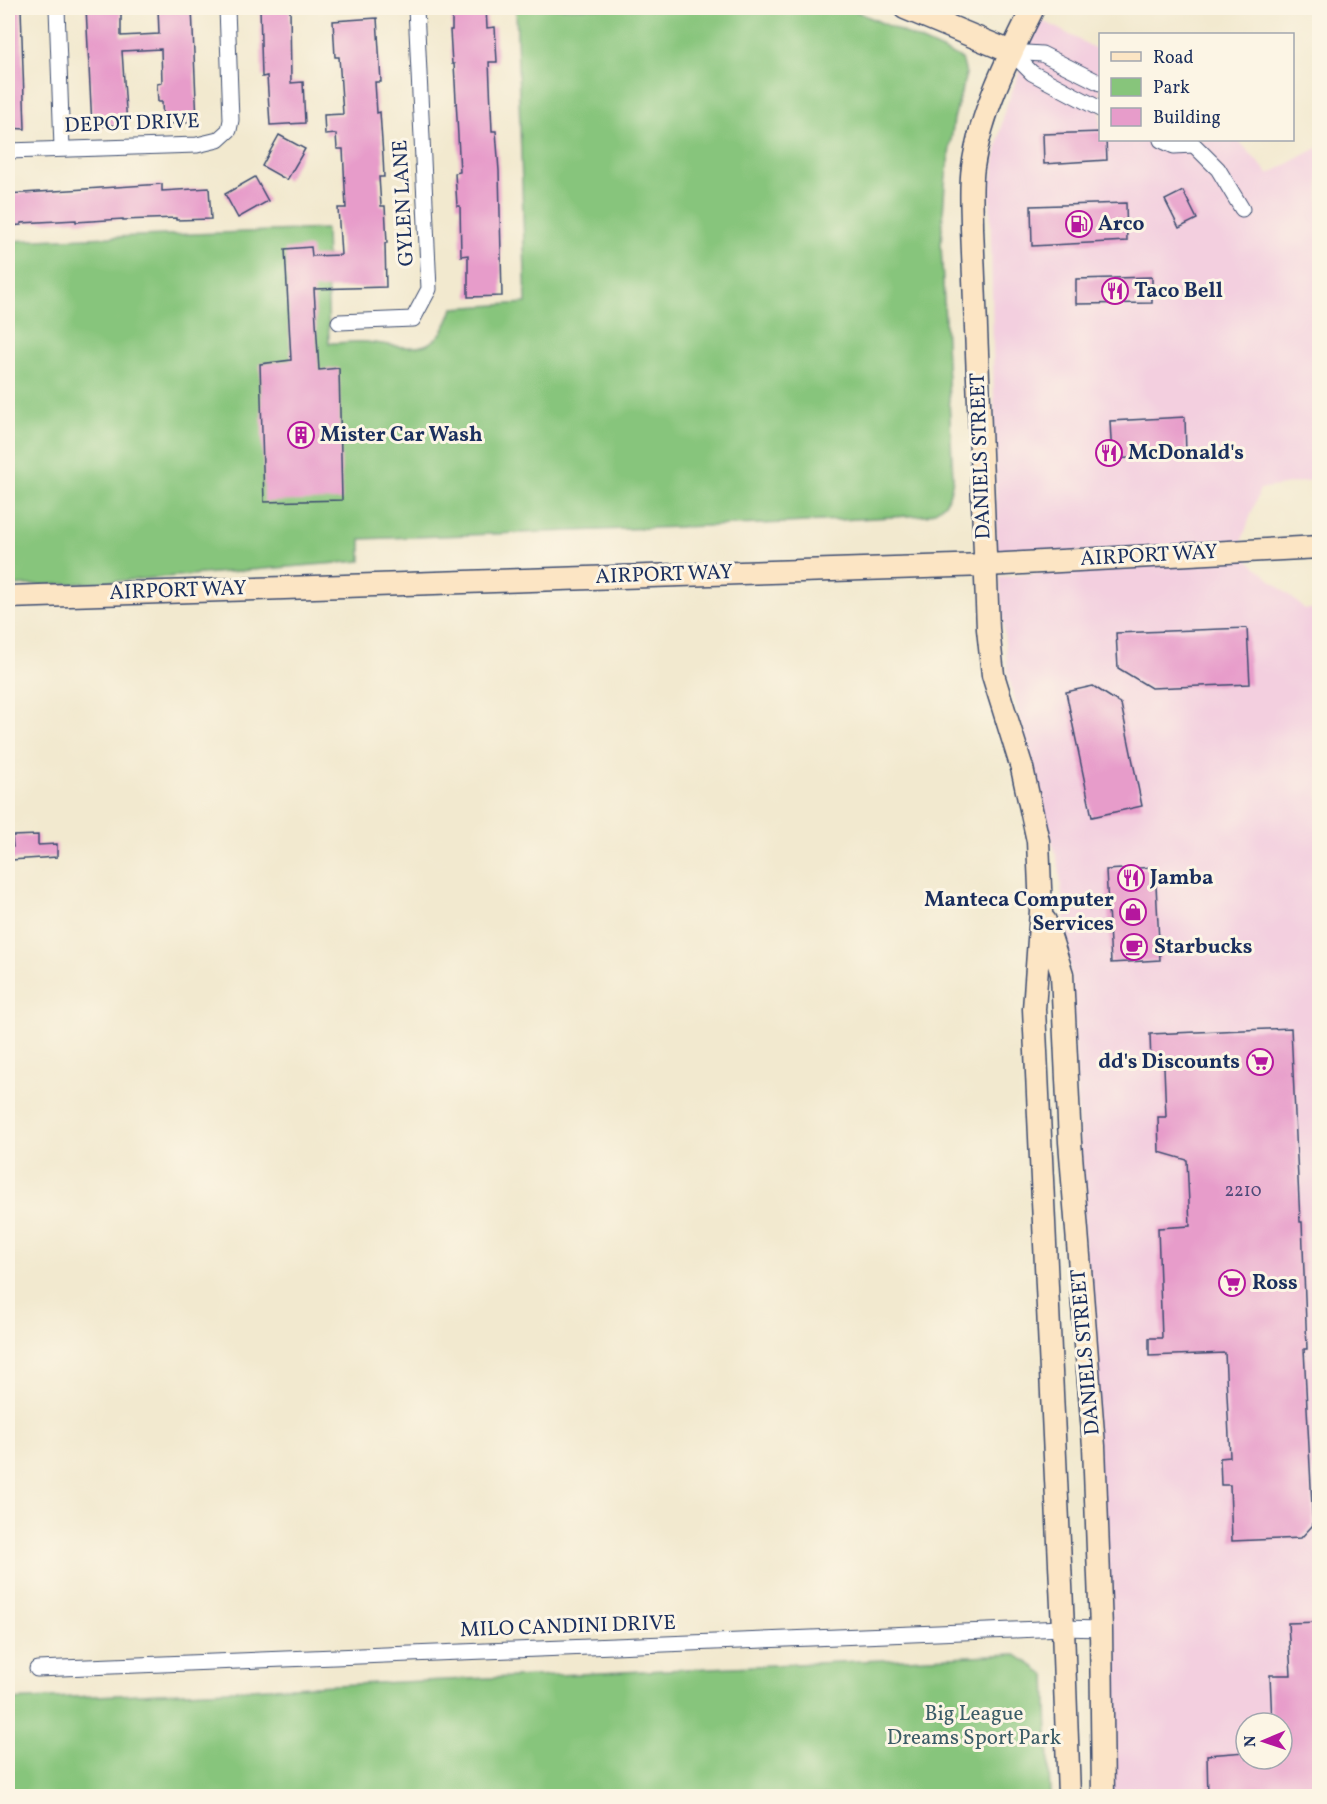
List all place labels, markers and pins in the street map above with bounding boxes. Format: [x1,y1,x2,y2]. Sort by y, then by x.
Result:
fuel station icon: Arco [1064,209,1094,239]
place label: Arco [1098,210,1145,239]
restaurant icon: Taco Bell [1100,276,1130,306]
place label: Taco Bell [1134,277,1223,306]
building icon: Mister Car Wash [286,420,316,450]
place label: Mister Car Wash [320,421,483,450]
restaurant icon: McDonald's [1094,438,1124,468]
place label: McDonald's [1128,439,1244,468]
restaurant icon: Jamba [1116,863,1146,893]
place label: Jamba [1149,864,1213,893]
place label: Manteca Computer Services [924,886,1114,939]
shop icon: Manteca Computer Services [1118,897,1148,927]
cafe icon: Starbucks [1119,932,1149,962]
place label: Starbucks [1154,933,1252,962]
supermarket icon: dd's Discounts [1245,1047,1275,1077]
place label: dd's Discounts [1098,1048,1240,1077]
supermarket icon: Ross [1217,1268,1247,1298]
place label: Ross [1252,1269,1298,1298]

